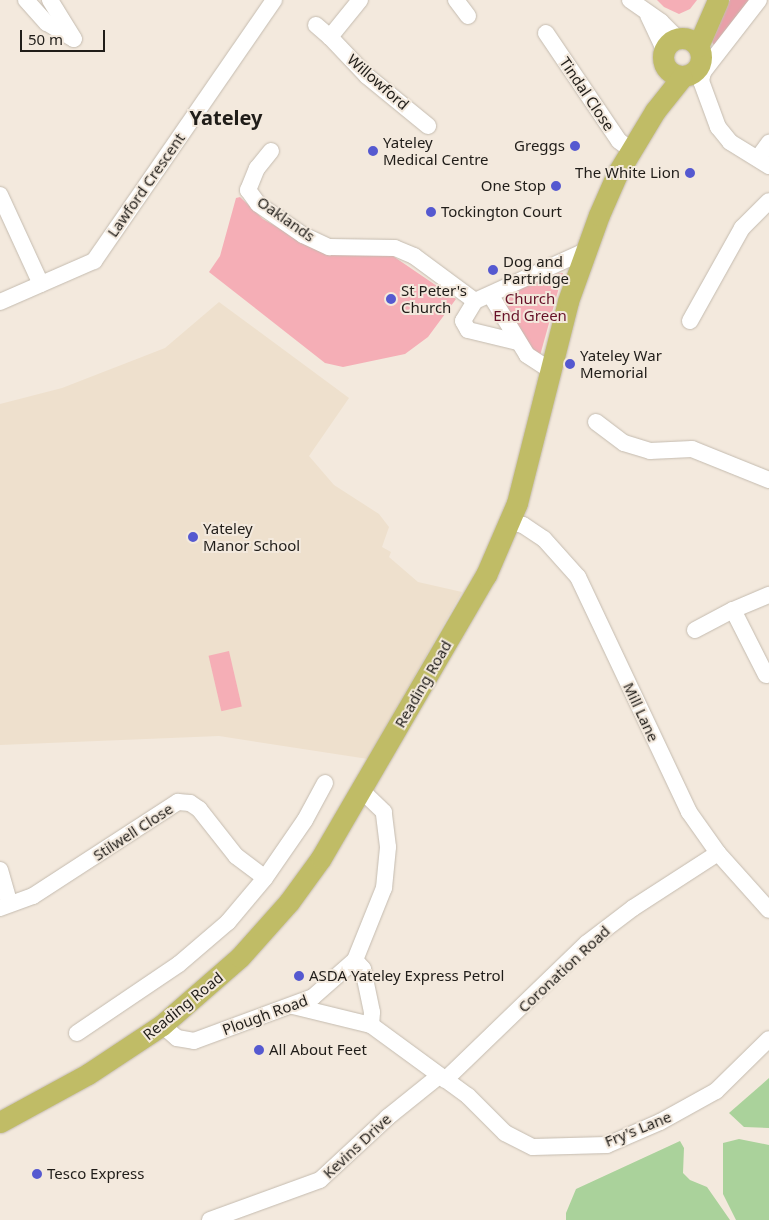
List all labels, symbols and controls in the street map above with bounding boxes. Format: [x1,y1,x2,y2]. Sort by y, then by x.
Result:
scale bar [22,20,108,52]
text: 50 m [28,29,63,49]
street label: Willowford [344,50,412,114]
street label: Tindal Close [556,54,618,134]
district label: Yateley [189,105,263,129]
street label: Lawford Crescent [103,130,189,240]
place label: Yateley Medical Centre [383,133,489,168]
place label: Greggs [514,137,565,155]
marker: Greggs [569,140,581,152]
marker: Yateley Medical Centre [367,145,379,157]
place label: The White Lion [575,164,680,182]
marker: The White Lion [684,167,696,179]
place label: One Stop [481,177,546,195]
marker: One Stop [550,180,562,192]
street label: Oaklands [254,193,318,245]
place label: Tockington Court [441,203,562,221]
marker: Tockington Court [425,206,437,218]
place label: Dog and Partridge [503,252,569,287]
marker: Dog and Partridge [487,264,499,276]
place label: St Peter's Church [401,281,467,316]
park label: Church End Green [493,289,567,324]
marker: St Peter's Church [385,293,397,305]
place label: Yateley War Memorial [580,346,662,381]
marker: Yateley War Memorial [564,358,576,370]
place label: Yateley Manor School [203,519,300,554]
marker: Yateley Manor School [187,531,199,543]
street label: Reading Road [391,637,455,731]
street label: Mill Lane [620,680,662,744]
street label: Stilwell Close [90,800,176,864]
street label: Coronation Road [514,922,614,1016]
place label: ASDA Yateley Express Petrol [309,967,504,985]
street label: Reading Road [139,968,227,1044]
marker: ASDA Yateley Express Petrol [293,970,305,982]
street label: Plough Road [220,991,310,1039]
place label: All About Feet [269,1041,367,1059]
marker: All About Feet [253,1044,265,1056]
street label: Fry's Lane [602,1107,674,1151]
street label: Kevins Drive [319,1110,395,1182]
place label: Tesco Express [47,1165,144,1183]
marker: Tesco Express [31,1168,43,1180]

